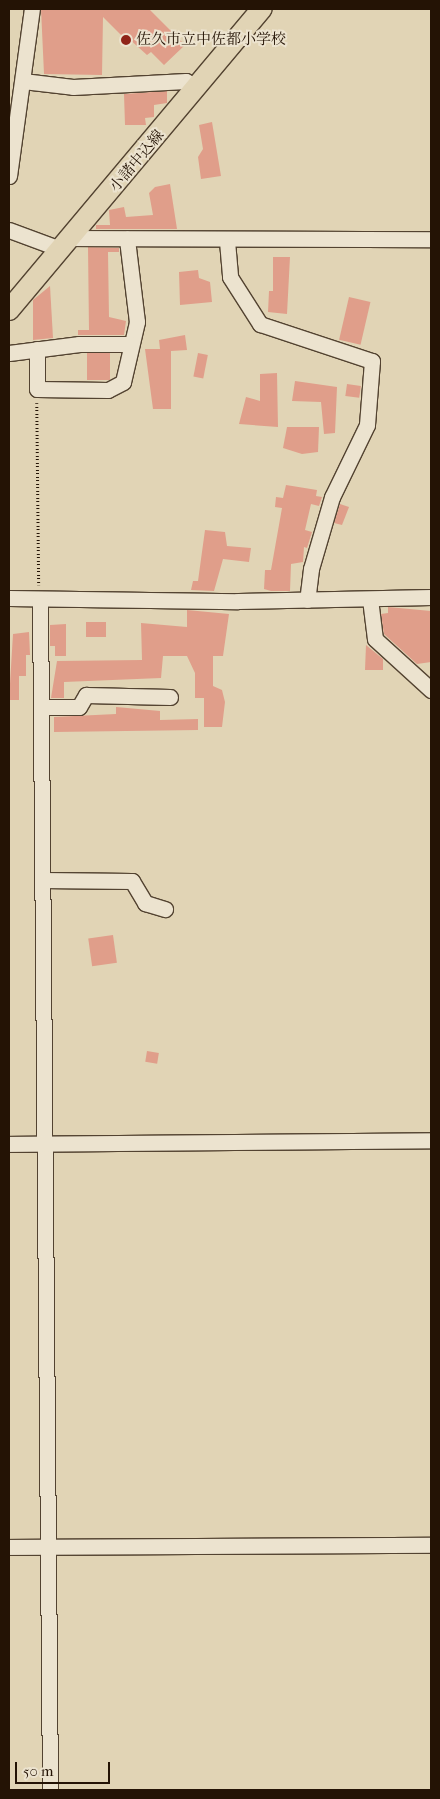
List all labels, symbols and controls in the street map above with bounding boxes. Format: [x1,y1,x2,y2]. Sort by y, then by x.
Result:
place label: 佐久市立中佐都小学校 [136,31,286,49]
marker: 佐久市立中佐都小学校 [120,34,132,46]
street label: 小諸中込線 [106,126,168,196]
scale bar [18,1752,112,1784]
text: 50 m [23,1762,53,1780]

